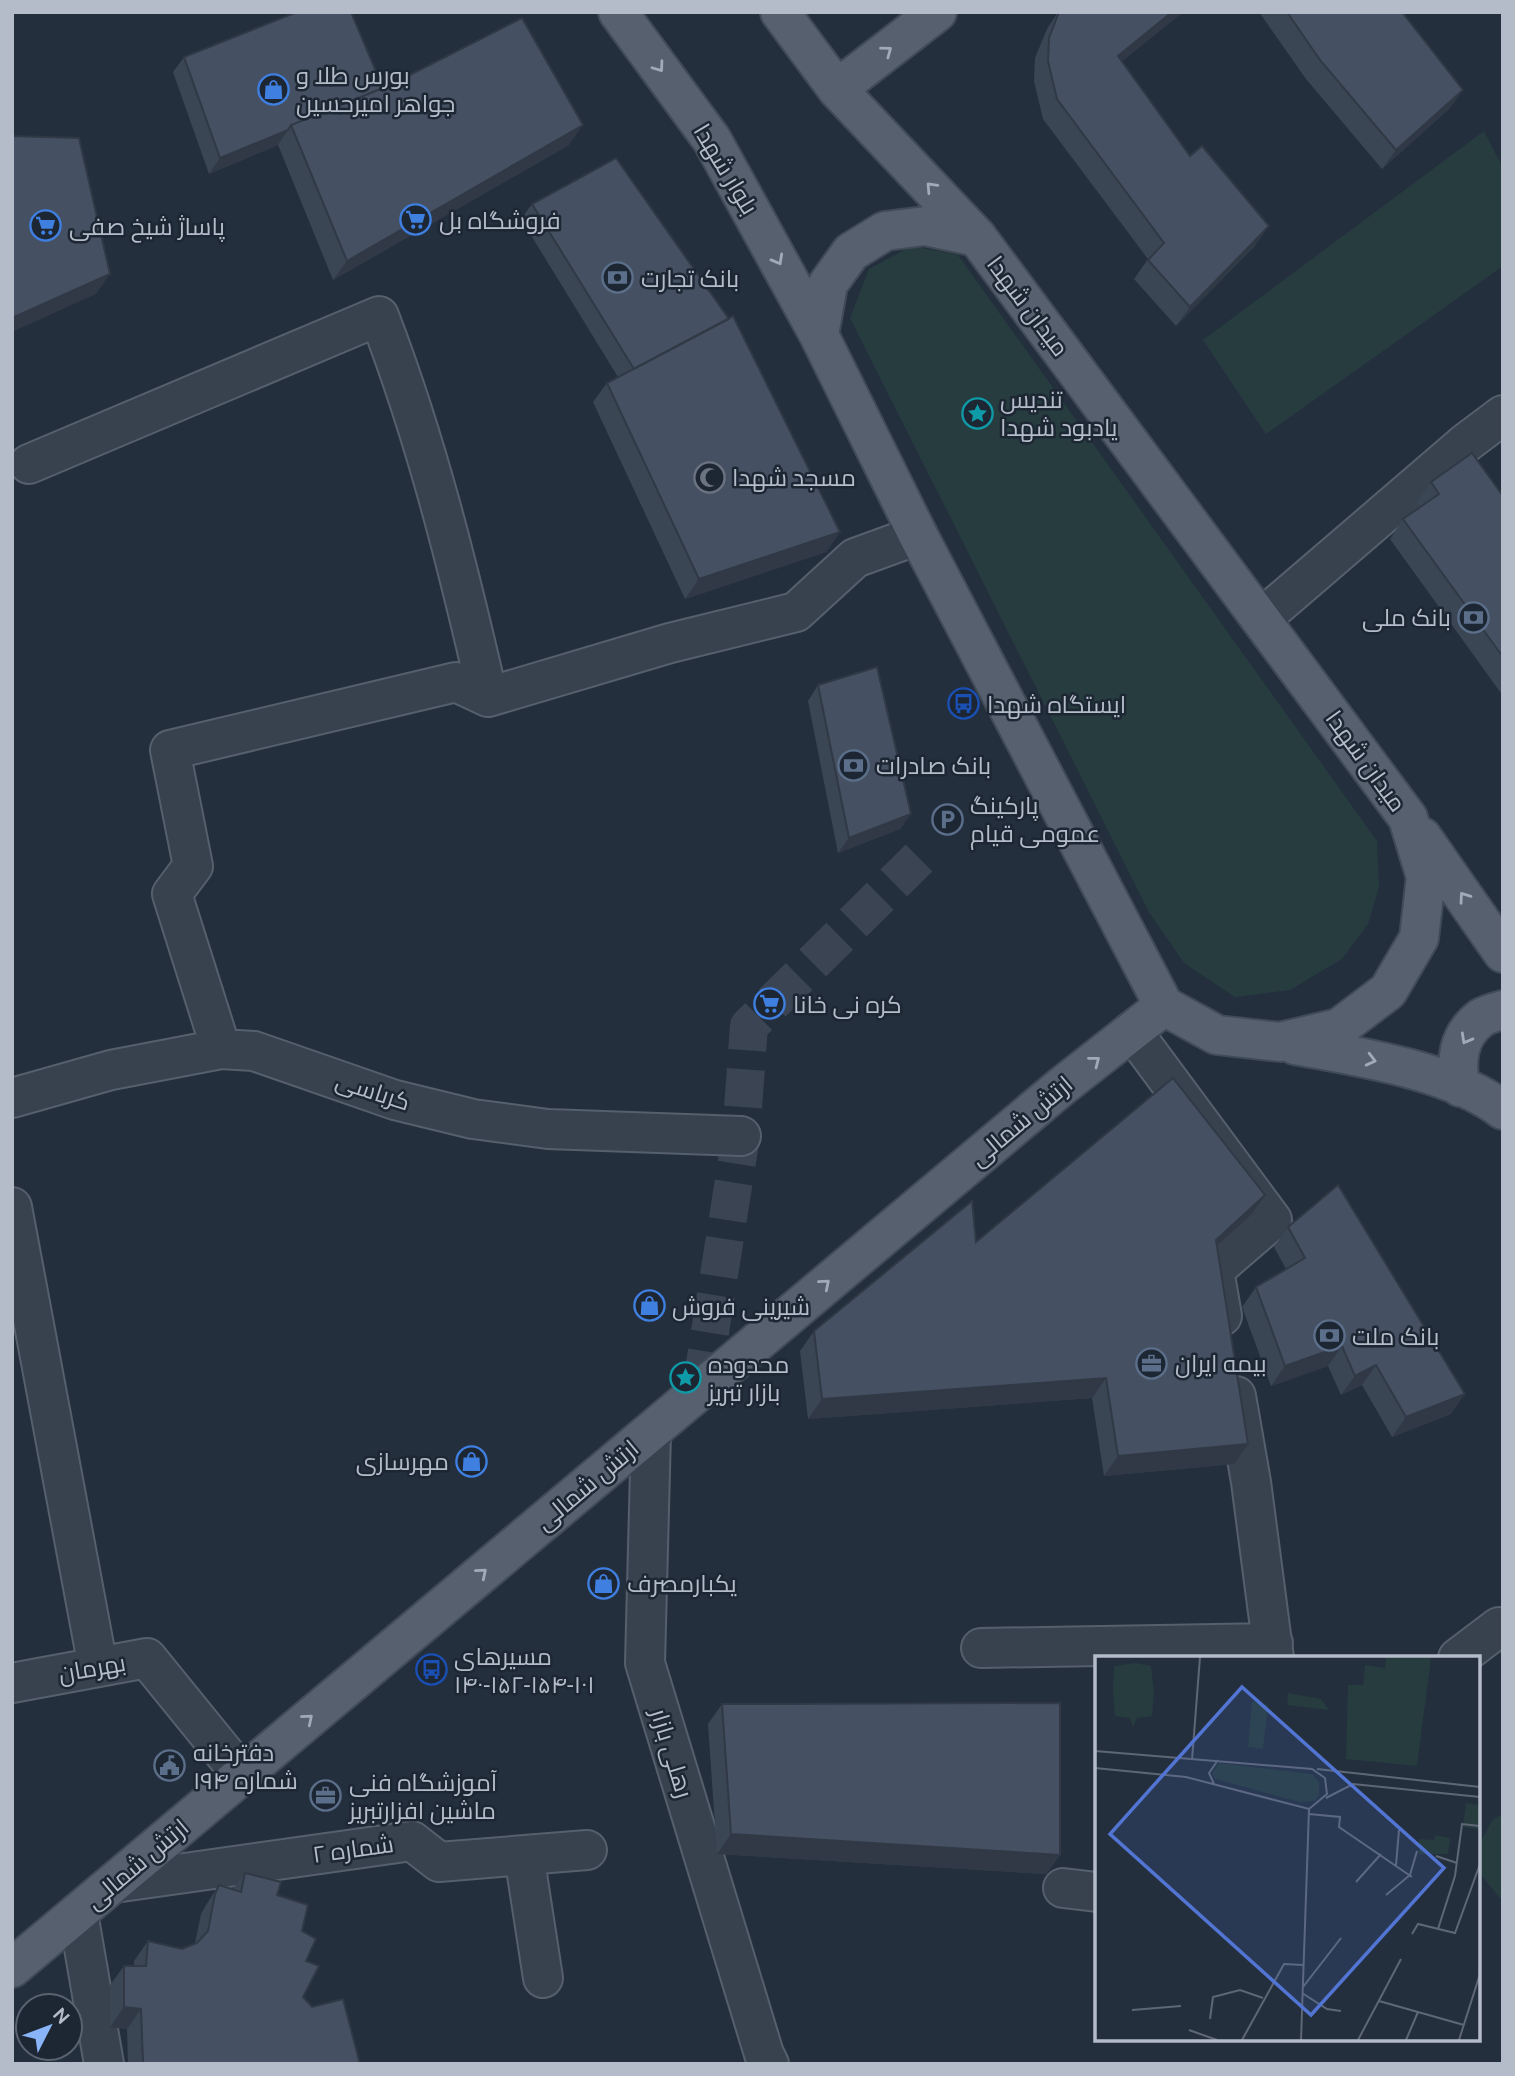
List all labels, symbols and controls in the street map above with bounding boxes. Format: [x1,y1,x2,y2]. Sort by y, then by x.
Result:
one-way arrow [880,46,892,59]
one-way arrow [650,59,663,72]
place label: بورس طلا و جواهر امیرحسین [296,62,455,118]
shop icon: بورس طلا و جواهر امیرحسین [256,72,290,106]
street label: بلوار شهدا [688,119,764,220]
one-way arrow [926,183,939,196]
supermarket icon: فروشگاه بل [399,203,433,237]
place label: فروشگاه بل [439,207,560,235]
supermarket icon: پاساژ شیخ صفی [29,209,63,243]
place label: پاساژ شیخ صفی [69,213,226,243]
street label: میدان شهدا [981,251,1074,362]
one-way arrow [770,253,783,266]
bank icon: بانک تجارت [601,261,635,295]
place label: بانک تجارت [641,265,739,292]
place label: تندیس یادبود شهدا [1000,386,1118,442]
place icon: تندیس یادبود شهدا [960,396,994,430]
mosque icon: مسجد شهدا [692,460,726,494]
place label: مسجد شهدا [732,464,856,492]
bank icon: بانک ملی [1457,600,1491,634]
place label: بانک ملی [1362,604,1451,632]
bus stop icon: ایستگاه شهدا [947,687,981,721]
place label: ایستگاه شهدا [987,691,1126,719]
street label: میدان شهدا [1320,705,1412,817]
bank icon: بانک صادرات [836,748,870,782]
place label: بانک صادرات [876,752,991,779]
place label: پارکینگ عمومی قیام [970,792,1100,850]
parking icon: پارکینگ عمومی قیام [930,802,964,836]
one-way arrow [1460,892,1472,905]
supermarket icon: کره نی خانا [753,987,787,1021]
place label: کره نی خانا [793,991,902,1019]
one-way arrow [1461,1032,1474,1045]
one-way arrow [1364,1052,1376,1066]
one-way arrow [1086,1057,1099,1069]
street label: کرباسی [332,1066,414,1117]
street label: ارتش شمالی [964,1070,1078,1172]
one-way arrow [818,1280,830,1293]
shop icon: شیرینی فروش [632,1289,666,1323]
place label: شیرینی فروش [672,1293,810,1321]
bank icon: بانک ملت [1312,1319,1346,1353]
place label: بانک ملت [1352,1323,1439,1350]
office icon: بیمه ایران [1135,1346,1169,1380]
place label: بیمه ایران [1175,1350,1267,1378]
place label: محدوده بازار تبریز [706,1351,789,1406]
place icon: محدوده بازار تبریز [668,1361,702,1395]
street label: ارتش شمالی [530,1434,644,1536]
shop icon: مهرسازی [455,1444,489,1478]
place label: مهرسازی [356,1448,449,1476]
shop icon: یکبارمصرف [587,1566,621,1600]
one-way arrow [474,1569,487,1581]
place label: یکبارمصرف [627,1570,737,1597]
place label: مسیرهای ۱۴۰-۱۵۲-۱۵۴-۱۰۱ [454,1643,595,1698]
street label: بهرمان [56,1649,128,1688]
bus stop icon: مسیرهای ۱۴۰-۱۵۲-۱۵۴-۱۰۱ [414,1653,448,1687]
inset map [1095,1656,1480,2041]
street label: رهلی بازار [644,1703,698,1801]
one-way arrow [301,1715,313,1728]
place label: دفترخانه شماره ۱۹۴ [193,1739,298,1794]
public building icon: دفترخانه شماره ۱۹۴ [153,1749,187,1783]
place label: آموزشگاه فنی ماشین افزارتبریز [347,1769,498,1825]
office icon: آموزشگاه فنی ماشین افزارتبریز [309,1779,343,1813]
street label: ارتش شمالی [80,1813,194,1915]
street label: شماره ۲ [311,1830,395,1868]
north arrow [14,1992,84,2062]
text: N [49,2003,75,2028]

